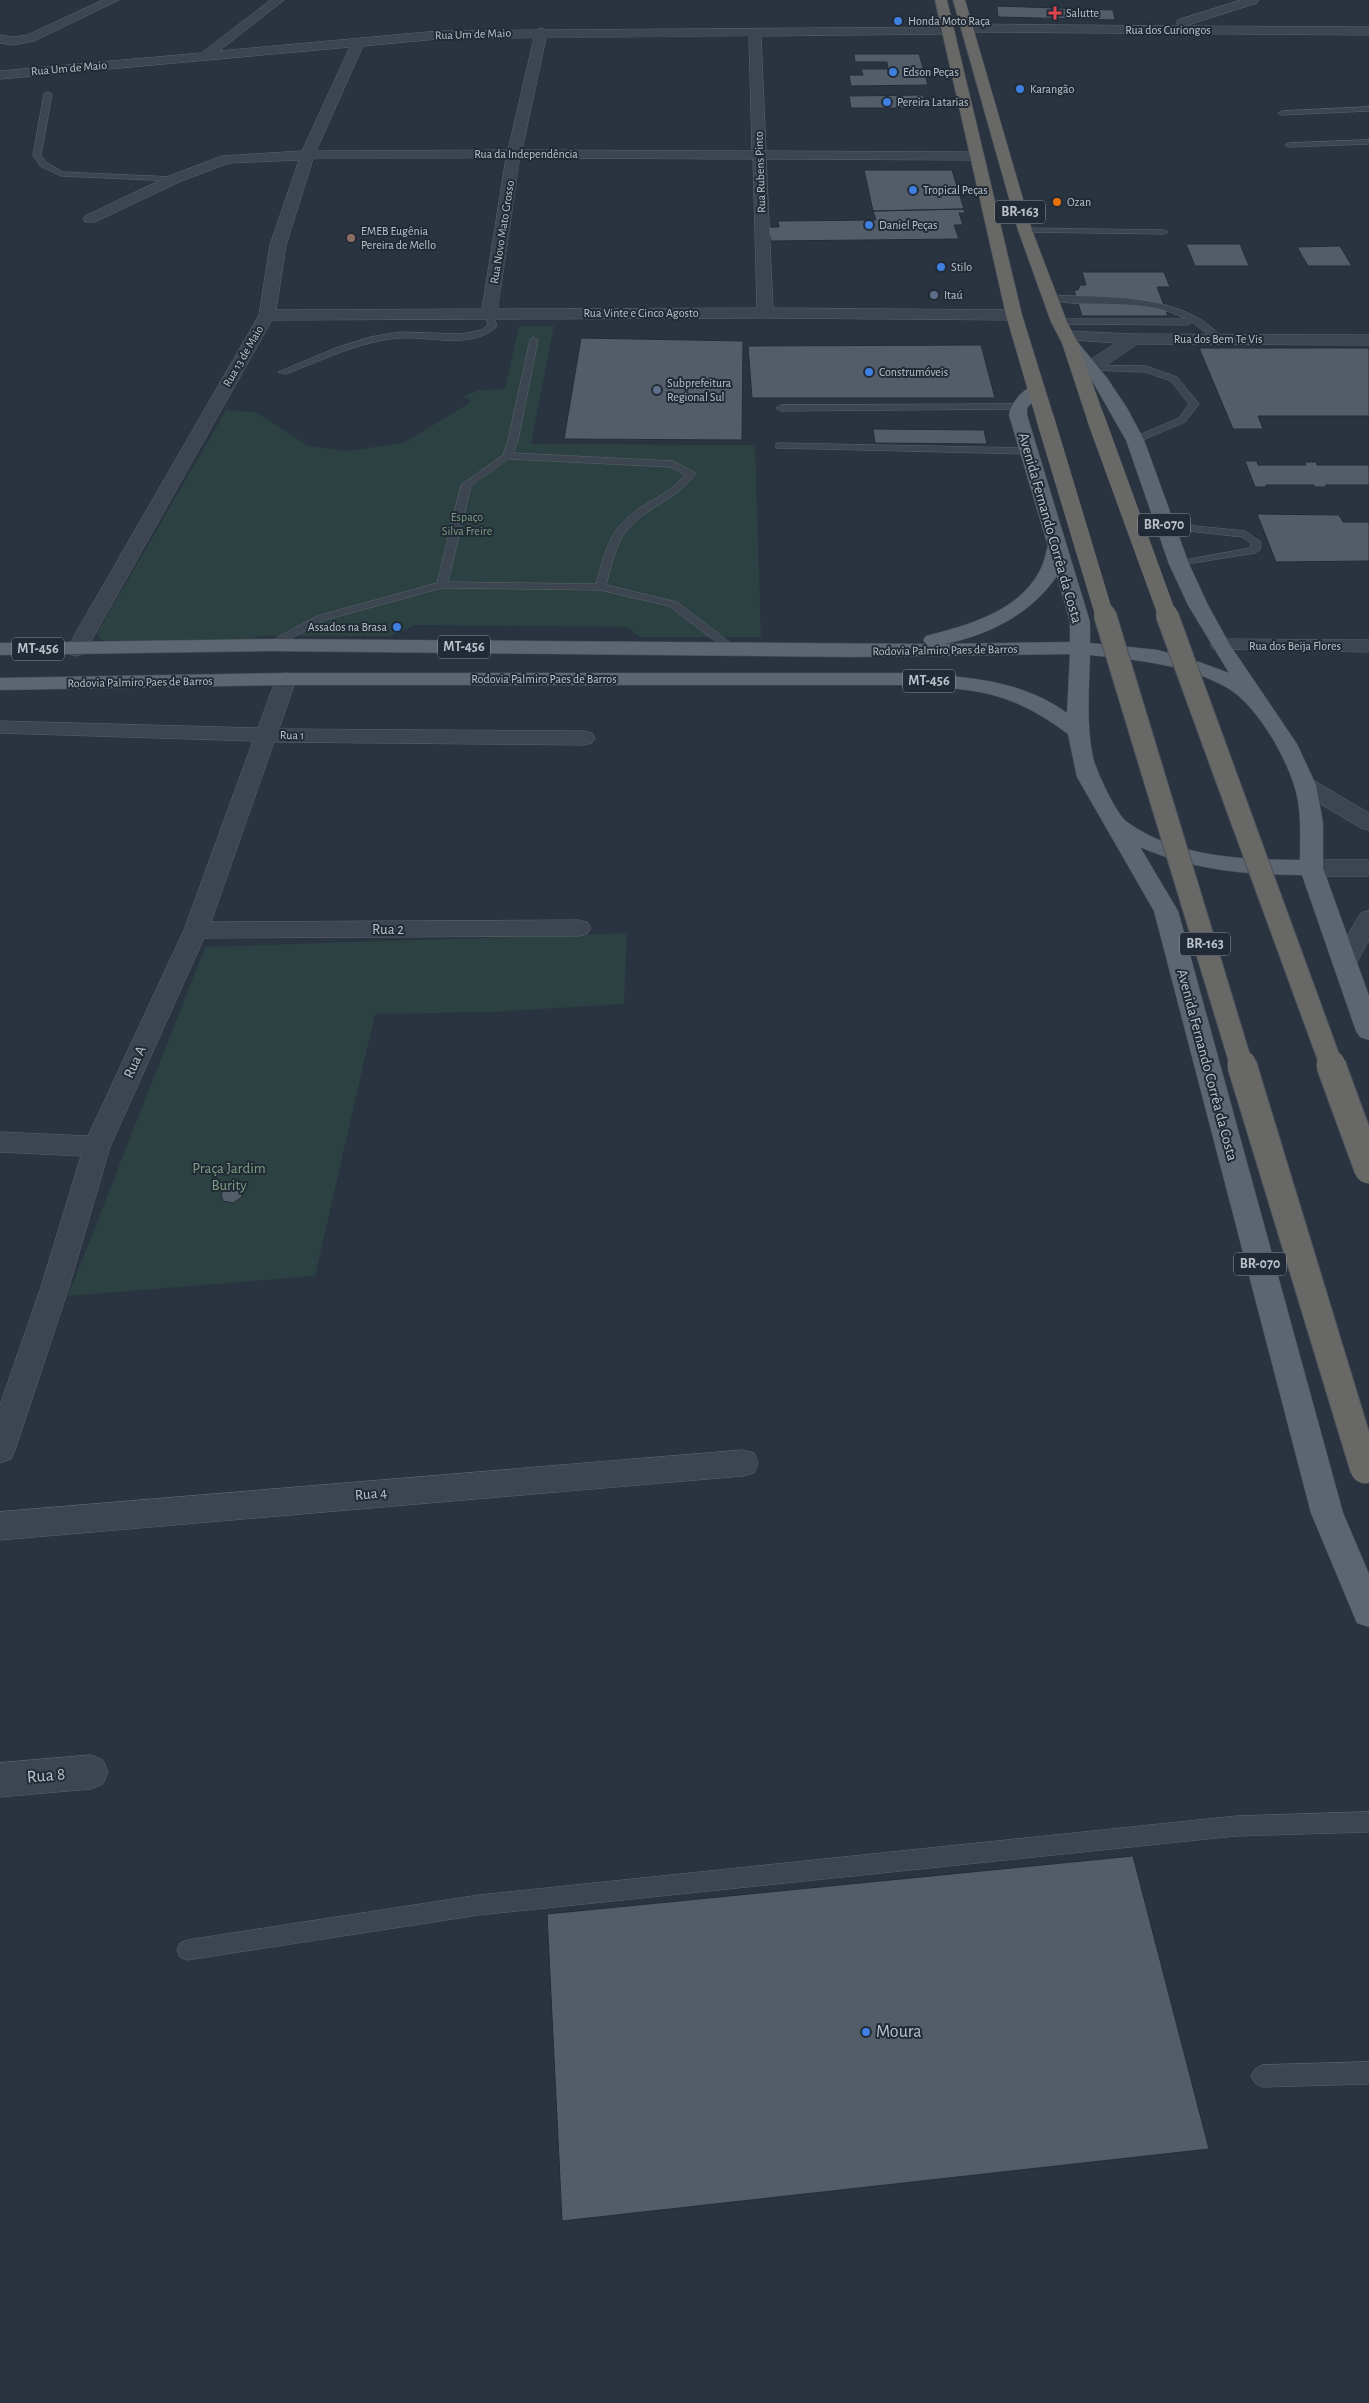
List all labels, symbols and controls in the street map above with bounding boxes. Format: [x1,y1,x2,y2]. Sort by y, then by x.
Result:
marker: Salutte [1048,6,1062,20]
place label: Salutte [1066,7,1099,19]
marker: Honda Moto Raça [892,15,904,27]
place label: Honda Moto Raça [908,15,991,27]
street label: Rua dos Curiongos [1125,24,1211,36]
street label: Rua Um de Maio [435,27,511,41]
street label: Rua Um de Maio [30,59,108,77]
marker: Edson Peças [887,66,899,78]
place label: Edson Peças [903,66,959,78]
marker: Karangão [1014,83,1026,95]
place label: Karangão [1030,83,1074,95]
marker: Pereira Latarias [881,96,893,108]
place label: Pereira Latarias [897,96,968,108]
street label: Rua Rubens Pinto [753,131,767,213]
street label: Rua da Independência [474,148,578,160]
street label: Rua Novo Mato Grosso [488,179,516,285]
marker: Tropical Peças [907,184,919,196]
place label: Tropical Peças [923,184,988,196]
marker: Ozan [1051,196,1063,208]
place label: Ozan [1067,196,1091,208]
road number: BR-163 [995,200,1045,223]
marker: Daniel Peças [863,219,875,231]
place label: Daniel Peças [879,219,938,231]
place label: EMEB Eugênia Pereira de Mello [361,225,436,251]
marker: EMEB Eugênia Pereira de Mello [345,232,357,244]
marker: Stilo [935,261,947,273]
place label: Stilo [951,261,972,273]
marker: Itaú [928,289,940,301]
place label: Itaú [944,289,963,301]
street label: Rua Vinte e Cinco Agosto [583,307,699,319]
street label: Rua 13 de Maio [221,323,265,389]
street label: Rua dos Bem Te Vis [1174,333,1262,345]
marker: Construmóveis [863,366,875,378]
place label: Construmóveis [879,366,948,378]
place label: Subprefeitura Regional Sul [667,377,732,403]
marker: Subprefeitura Regional Sul [651,384,663,396]
street label: Avenida Fernando Corrêa da Costa [1016,431,1084,625]
park label: Espaço Silva Freire [442,511,492,537]
road number: BR-070 [1138,514,1190,536]
place label: Assados na Brasa [308,621,387,633]
marker: Assados na Brasa [391,621,403,633]
road number: MT-456 [438,636,490,659]
road number: MT-456 [12,638,64,661]
street label: Rua dos Beija Flores [1249,640,1341,653]
street label: Rodovia Palmiro Paes de Barros [872,643,1018,657]
road number: MT-456 [903,669,955,692]
street label: Rodovia Palmiro Paes de Barros [471,673,617,685]
street label: Rodovia Palmiro Paes de Barros [67,675,213,689]
street label: Rua 1 [280,729,304,741]
street label: Rua 2 [372,922,404,937]
road number: BR-163 [1180,932,1230,956]
street label: Avenida Fernando Corrêa da Costa [1174,968,1240,1162]
street label: Rua A [121,1043,149,1080]
park label: Praça Jardim Burity [192,1161,266,1193]
road number: BR-070 [1234,1252,1286,1276]
street label: Rua 4 [354,1485,388,1503]
street label: Rua 8 [26,1765,66,1787]
place label: Moura [876,2023,922,2041]
marker: Moura [860,2026,872,2038]

